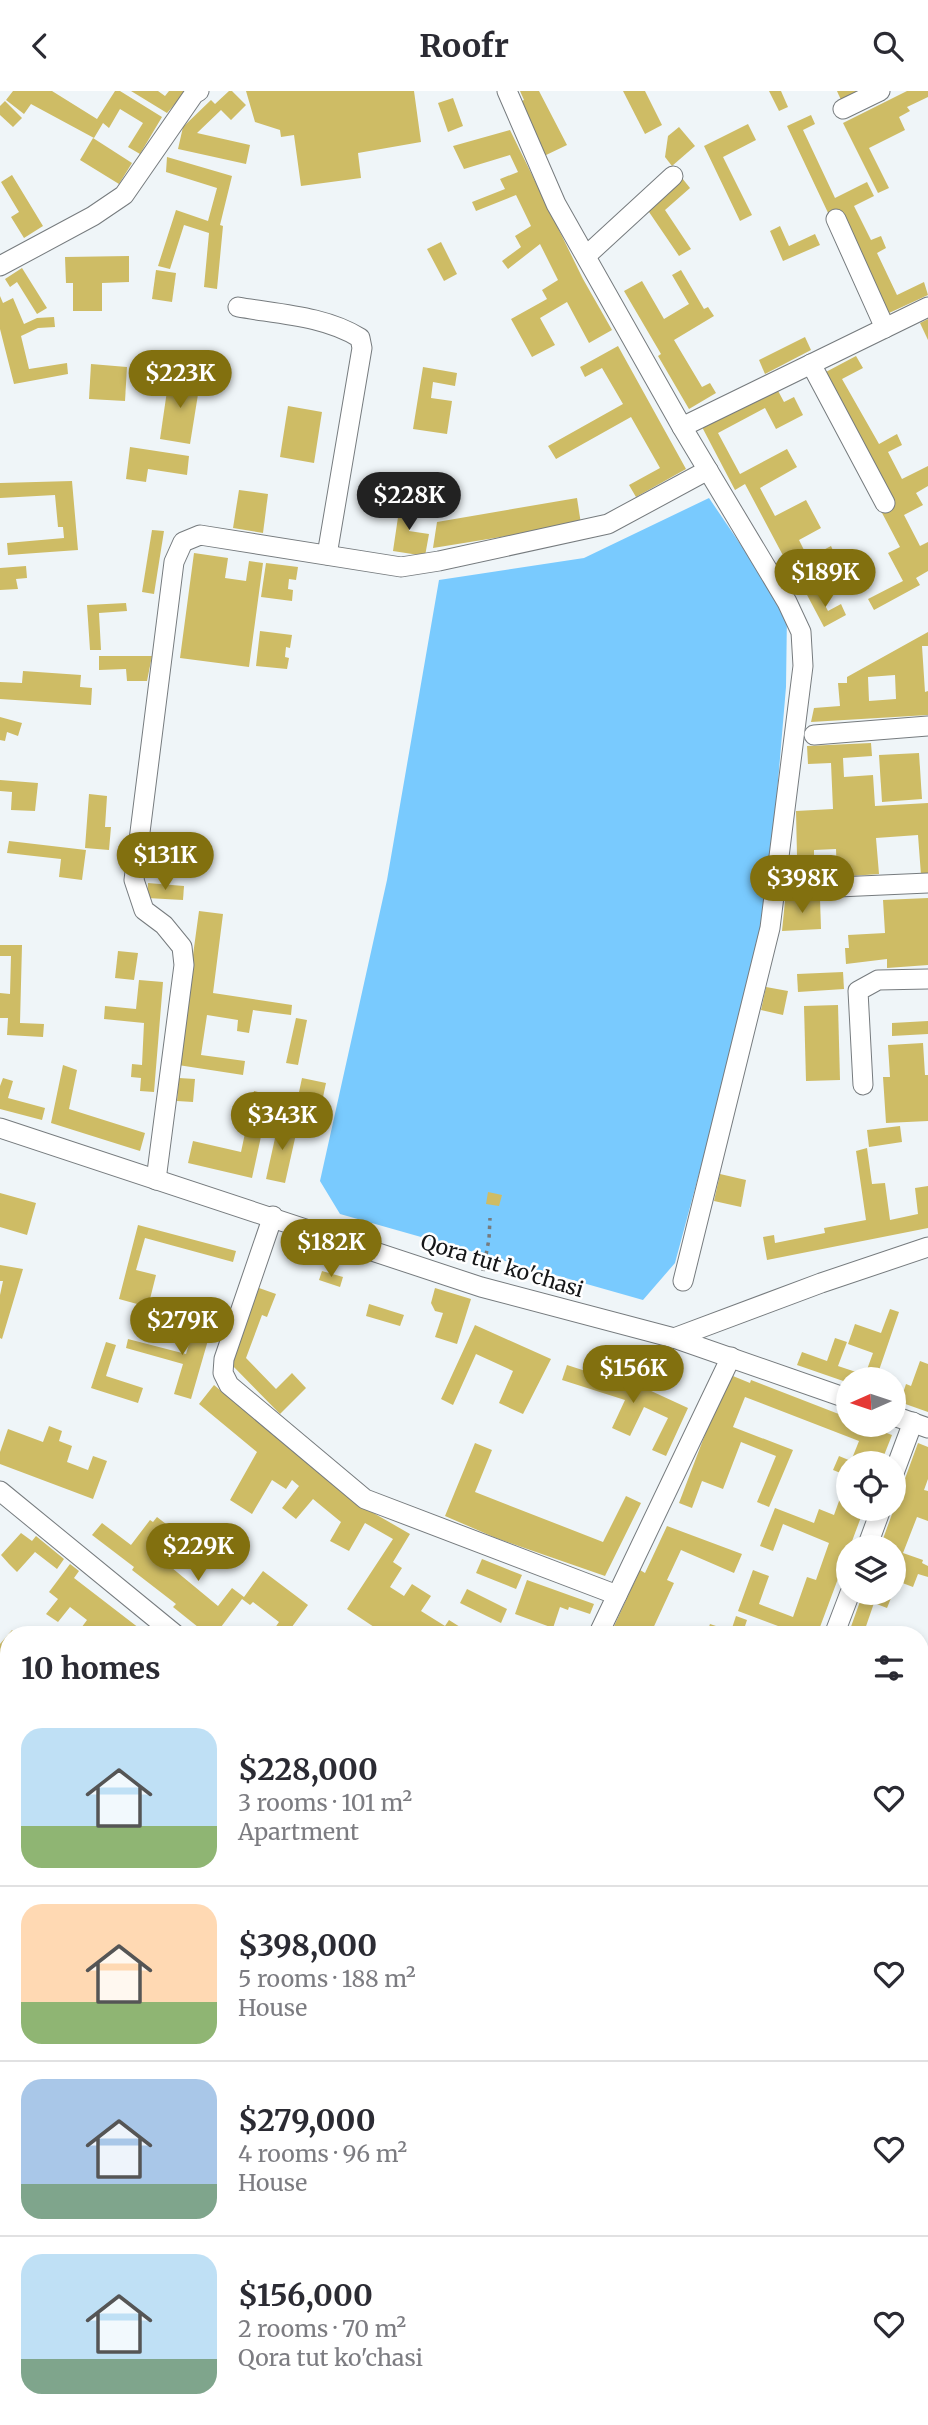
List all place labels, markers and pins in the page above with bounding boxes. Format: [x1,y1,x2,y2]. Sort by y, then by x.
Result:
pin: $223K [131,351,229,410]
pin: $228K [360,473,458,532]
pin: $189K [776,549,874,609]
pin: $131K [116,833,214,892]
pin: $398K [753,855,851,915]
pin: $343K [233,1093,331,1152]
pin: $182K [282,1219,380,1279]
pin: $279K [133,1297,231,1357]
pin: $156K [584,1345,682,1405]
pin: $229K [149,1523,247,1583]

